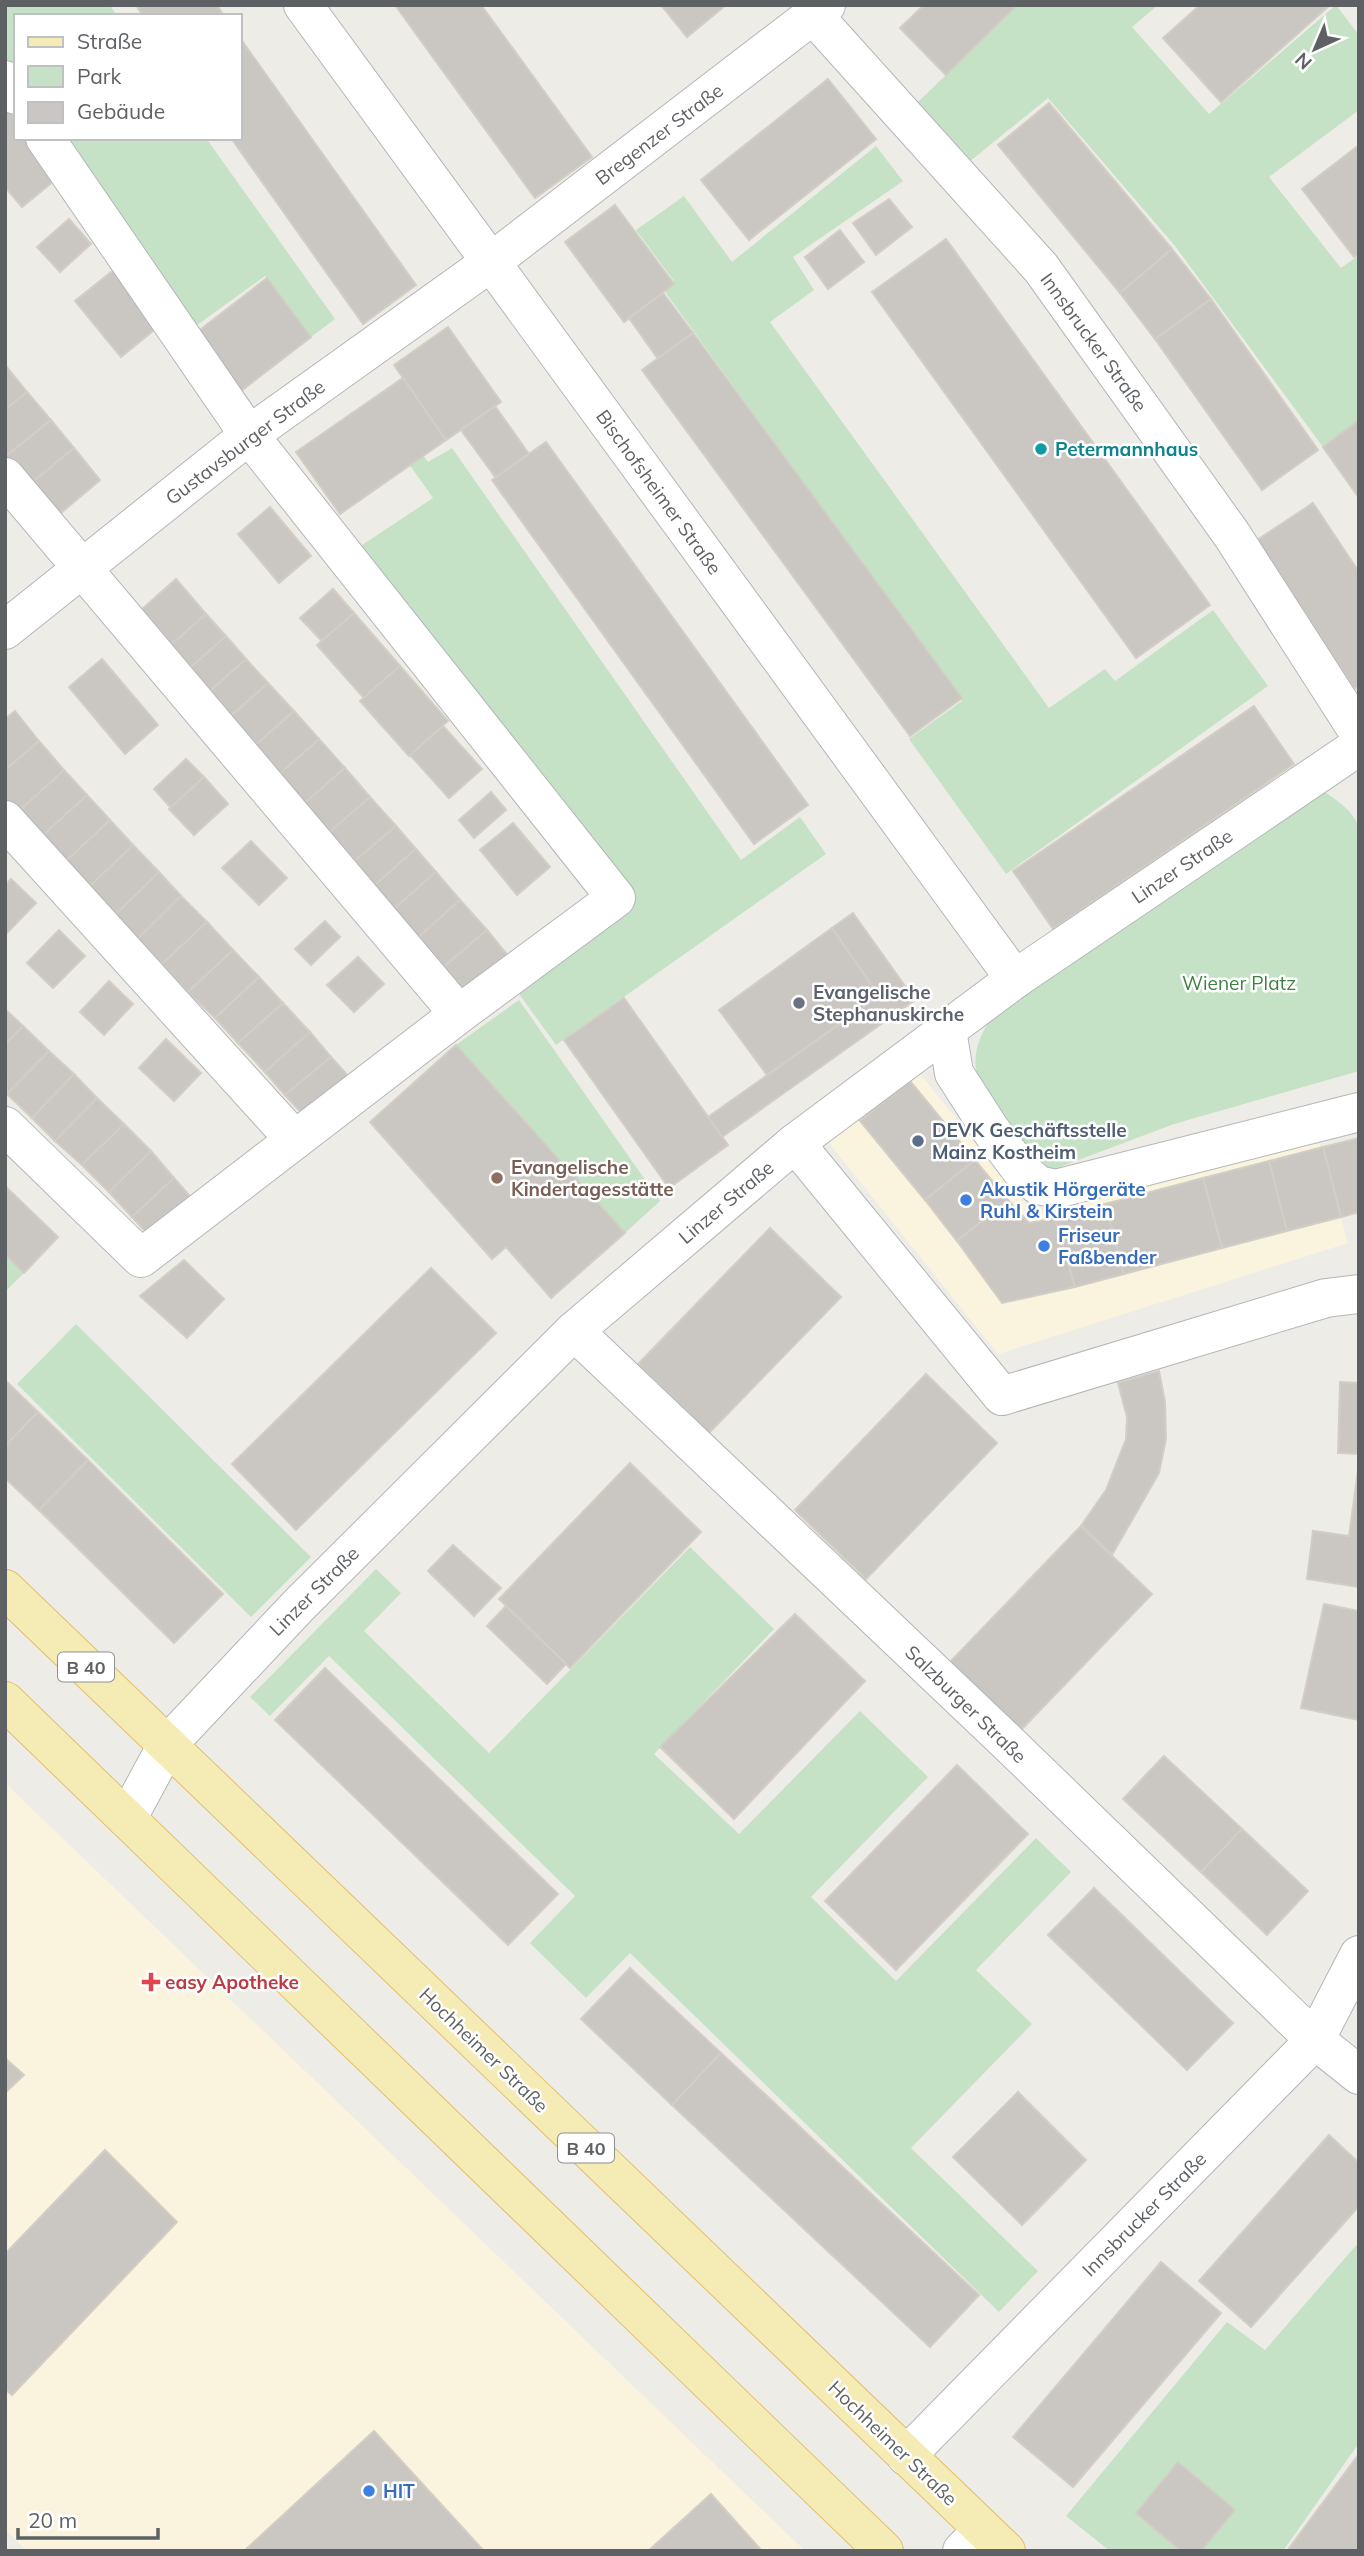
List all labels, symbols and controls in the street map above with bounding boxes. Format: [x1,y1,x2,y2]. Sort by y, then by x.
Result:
legend [14,14,242,140]
north arrow [1280,14,1350,84]
text: Straße [77,28,142,54]
text: N [1290,48,1317,75]
text: Park [77,63,121,89]
street label: Bregenzer Straße [590,78,728,190]
text: Gebäude [77,98,165,124]
street label: Innsbrucker Straße [1035,268,1153,416]
street label: Gustavsburger Straße [161,374,329,510]
street label: Bischofsheimer Straße [591,405,727,579]
place label: Petermannhaus [1055,437,1198,461]
marker: Petermannhaus [1033,441,1049,457]
street label: Linzer Straße [1127,823,1237,909]
park label: Wiener Platz [1182,971,1296,995]
place label: Evangelische Stephanuskirche [813,980,964,1026]
marker: Evangelische Stephanuskirche [791,995,807,1011]
place label: DEVK Geschäftsstelle Mainz Kostheim [932,1118,1127,1164]
marker: DEVK Geschäftsstelle Mainz Kostheim [910,1133,926,1149]
place label: Evangelische Kindertagesstätte [511,1155,674,1201]
street label: Linzer Straße [674,1155,778,1249]
marker: Evangelische Kindertagesstätte [489,1170,505,1186]
place label: Akustik Hörgeräte Ruhl & Kirstein [980,1177,1146,1223]
marker: Akustik Hörgeräte Ruhl & Kirstein [958,1192,974,1208]
place label: Friseur Faßbender [1058,1223,1157,1269]
marker: Friseur Faßbender [1036,1238,1052,1254]
street label: Linzer Straße [264,1541,364,1641]
street label: Salzburger Straße [900,1640,1032,1768]
road number: B 40 [58,1652,114,1682]
place label: easy Apotheke [165,1970,299,1994]
marker: easy Apotheke [143,1974,159,1990]
street label: Hochheimer Straße [415,1982,553,2118]
road number: B 40 [558,2134,614,2162]
street label: Innsbrucker Straße [1077,2147,1211,2281]
street label: Hochheimer Straße [824,2375,962,2511]
place label: HIT [383,2479,415,2503]
marker: HIT [361,2483,377,2499]
scale bar [18,2496,158,2540]
text: 20 m [28,2507,77,2533]

